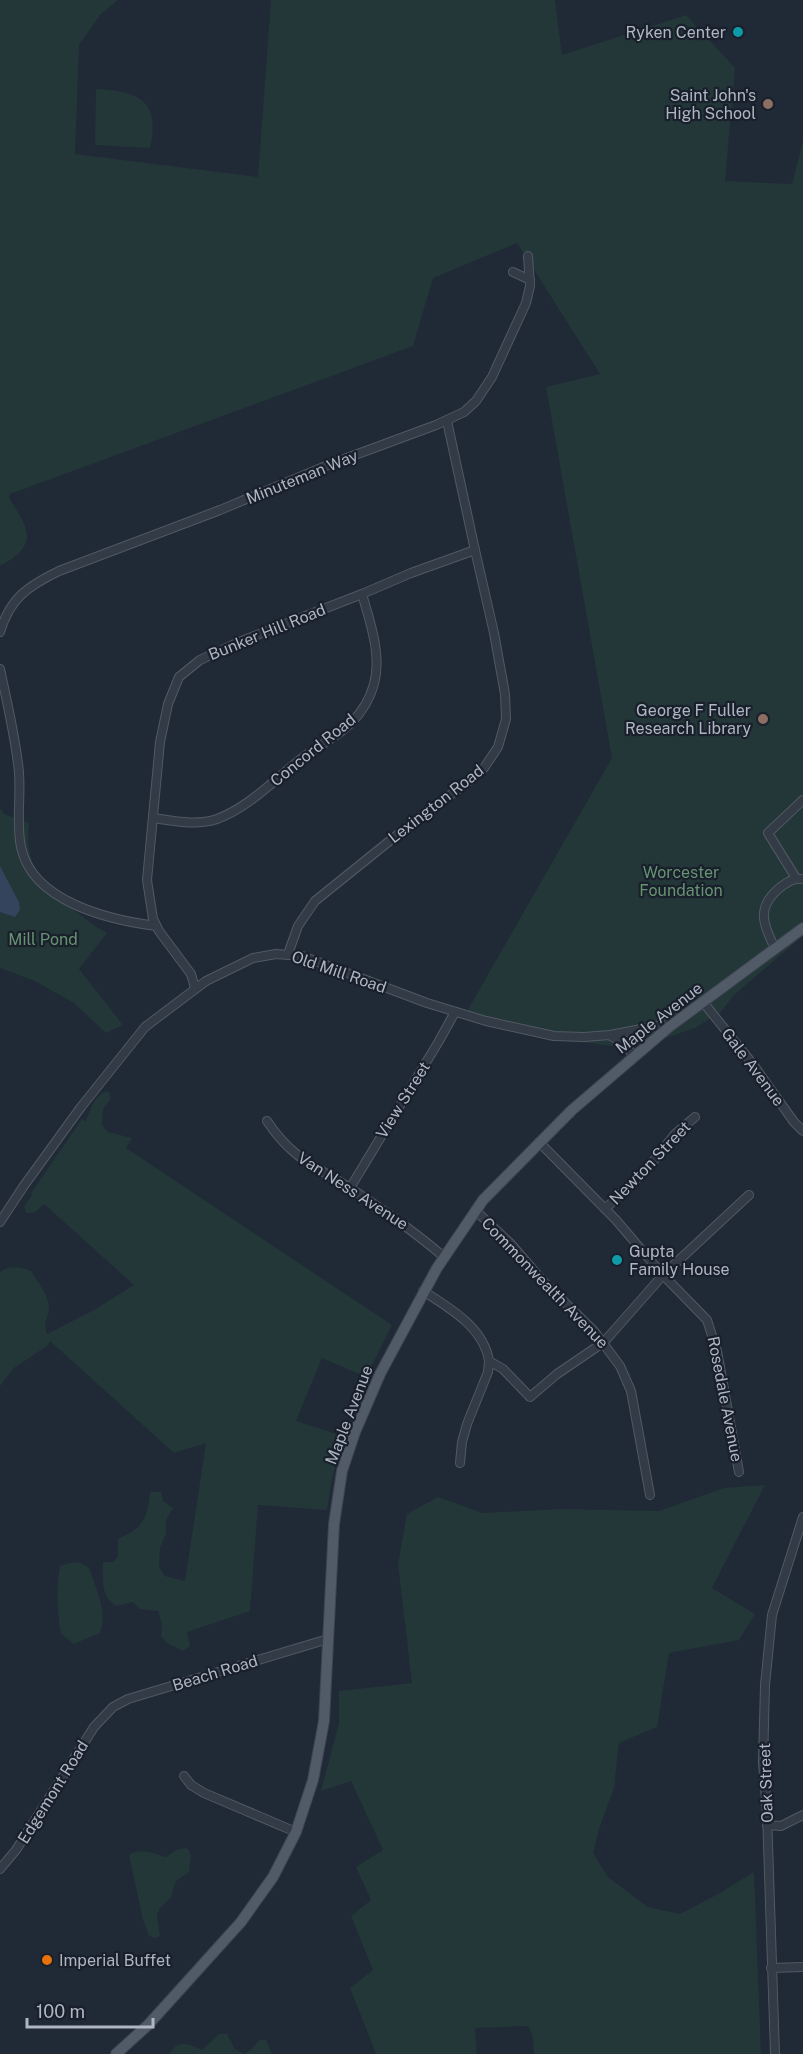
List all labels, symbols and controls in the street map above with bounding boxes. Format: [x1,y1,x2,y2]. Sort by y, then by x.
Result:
place label: Ryken Center [626,23,726,42]
marker: Ryken Center [731,25,745,39]
place label: Saint John's High School [665,86,756,123]
marker: Saint John's High School [761,97,775,111]
street label: Minuteman Way [243,446,361,508]
street label: Bunker Hill Road [206,600,328,664]
place label: George F Fuller Research Library [625,701,751,738]
street label: Concord Road [266,710,360,790]
marker: George F Fuller Research Library [756,712,770,726]
street label: Lexington Road [385,761,487,847]
park label: Worcester Foundation [639,863,723,900]
park label: Mill Pond [8,930,78,949]
street label: Old Mill Road [289,947,389,997]
street label: Maple Avenue [612,978,706,1058]
street label: Gale Avenue [717,1024,789,1110]
street label: View Street [372,1058,434,1142]
street label: Newton Street [606,1117,694,1209]
street label: Van Ness Avenue [294,1148,412,1234]
street label: Commonwealth Avenue [478,1214,612,1352]
place label: Gupta Family House [629,1242,730,1279]
marker: Gupta Family House [610,1253,624,1267]
street label: Rosedale Avenue [704,1335,746,1463]
street label: Maple Avenue [321,1363,377,1467]
street label: Beach Road [170,1651,260,1695]
street label: Edgemont Road [14,1737,92,1847]
street label: Oak Street [755,1743,777,1823]
place label: Imperial Buffet [59,1951,171,1970]
marker: Imperial Buffet [40,1953,54,1967]
scale bar [27,1991,153,2029]
text: 100 m [36,2001,85,2022]

